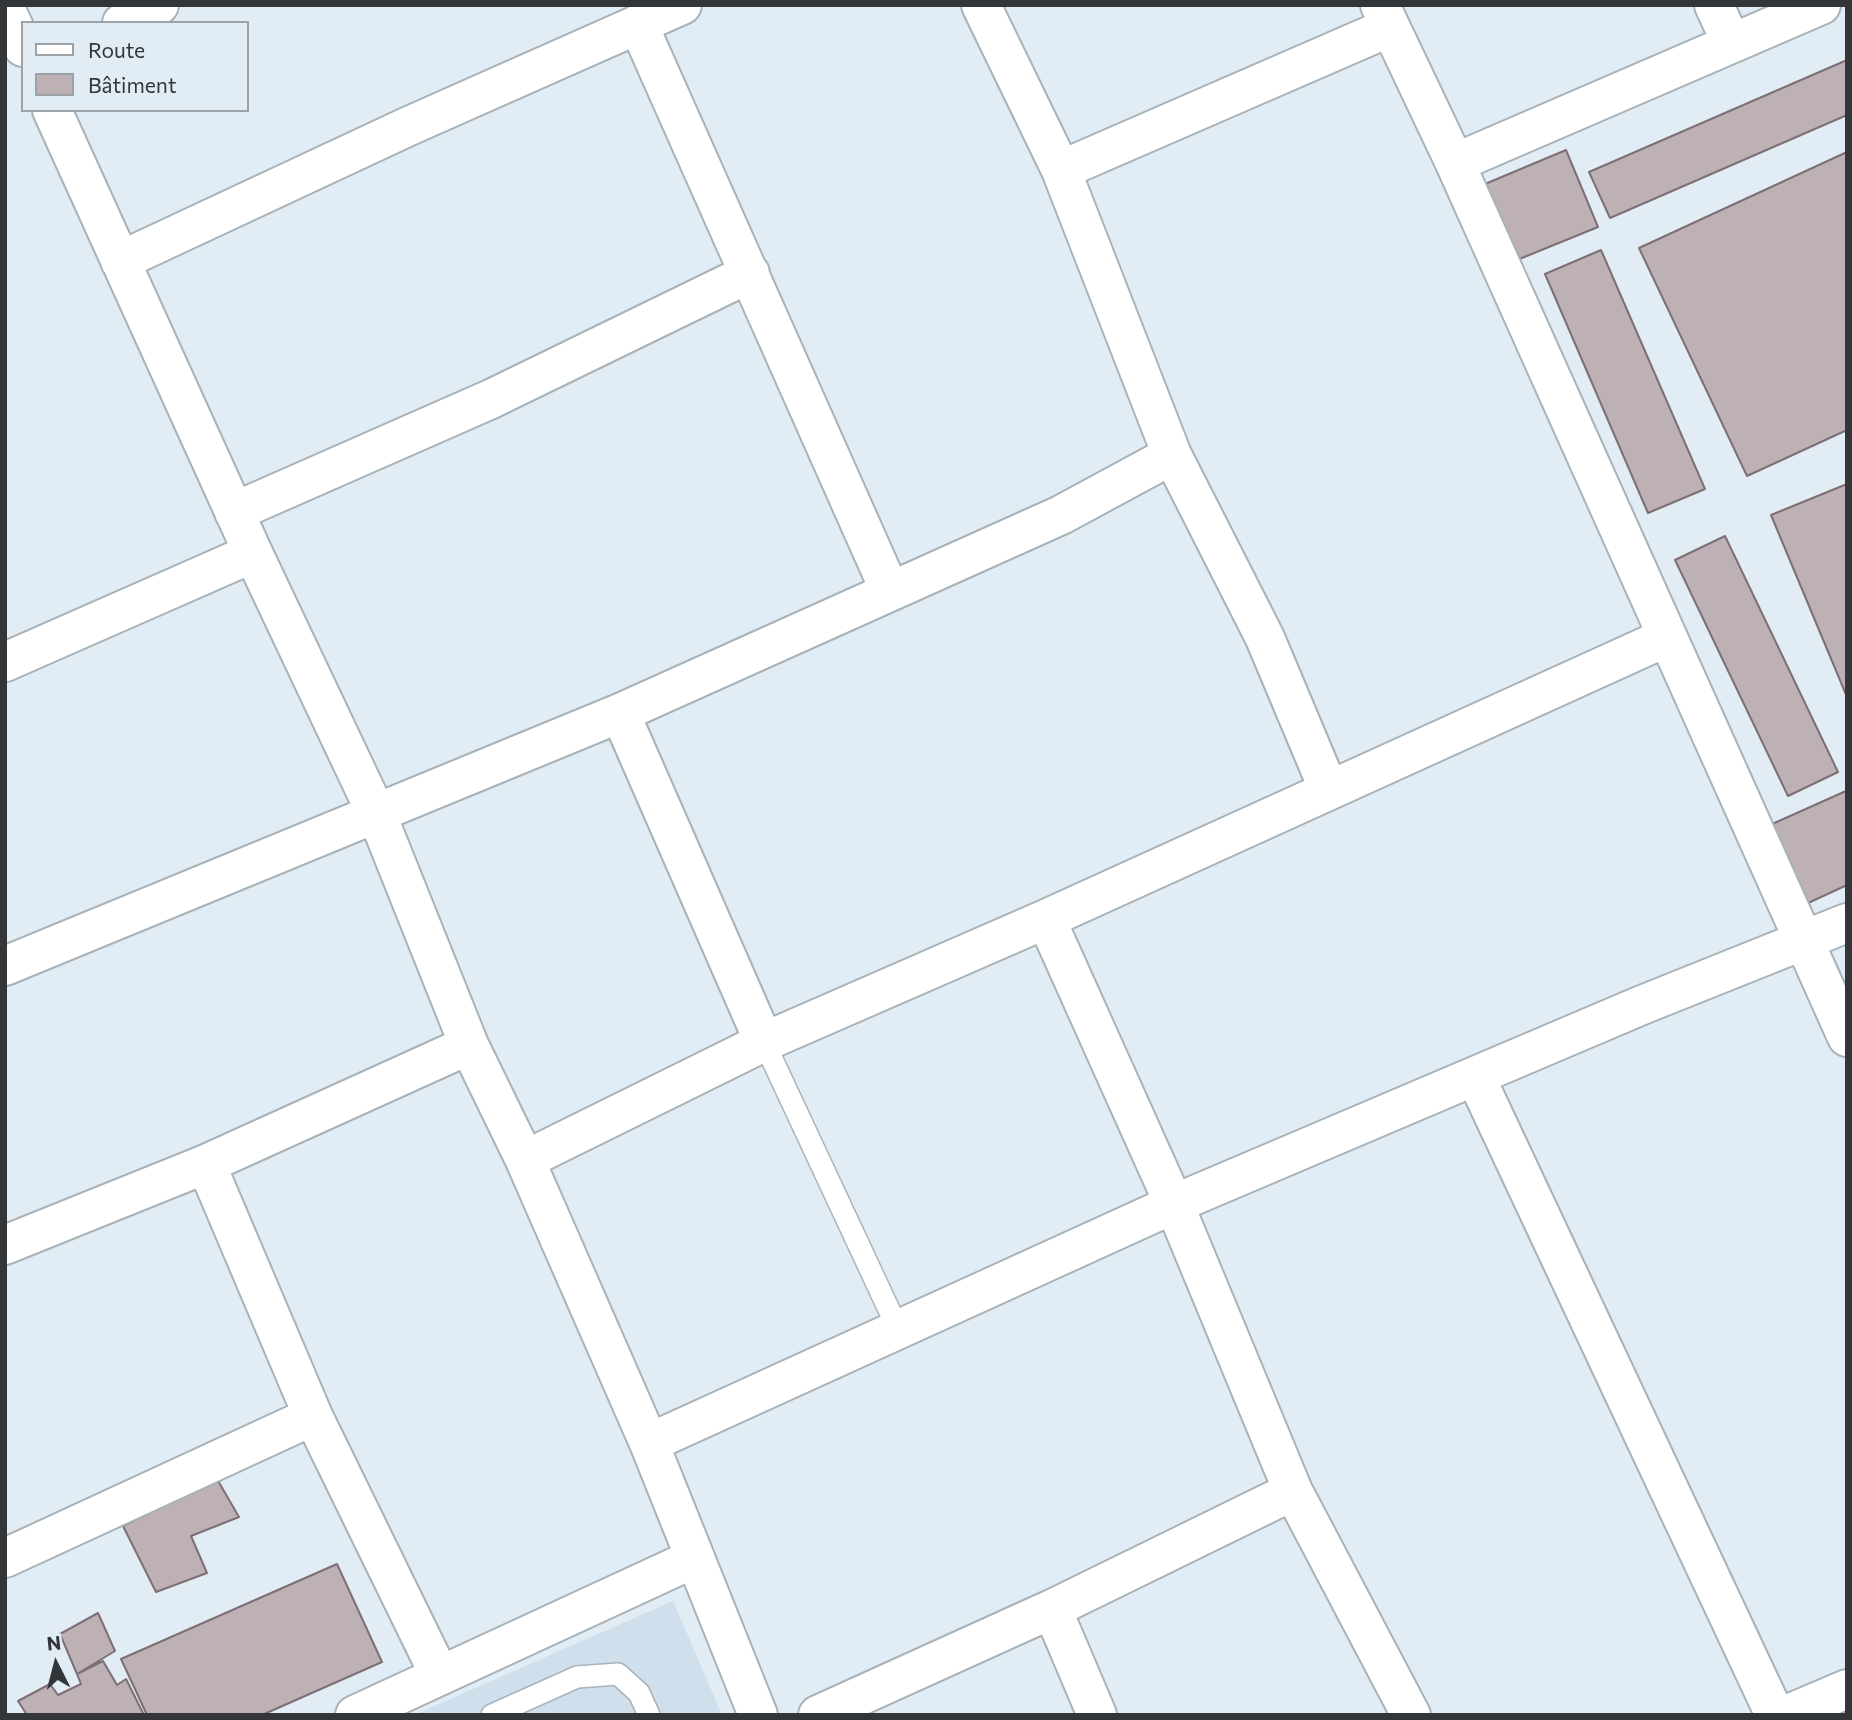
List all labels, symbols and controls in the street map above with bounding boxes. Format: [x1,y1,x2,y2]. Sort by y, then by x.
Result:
legend [21,21,248,112]
text: Route [88,37,145,62]
text: Bâtiment [88,72,177,97]
north arrow [21,1629,91,1699]
text: N [45,1630,62,1655]

